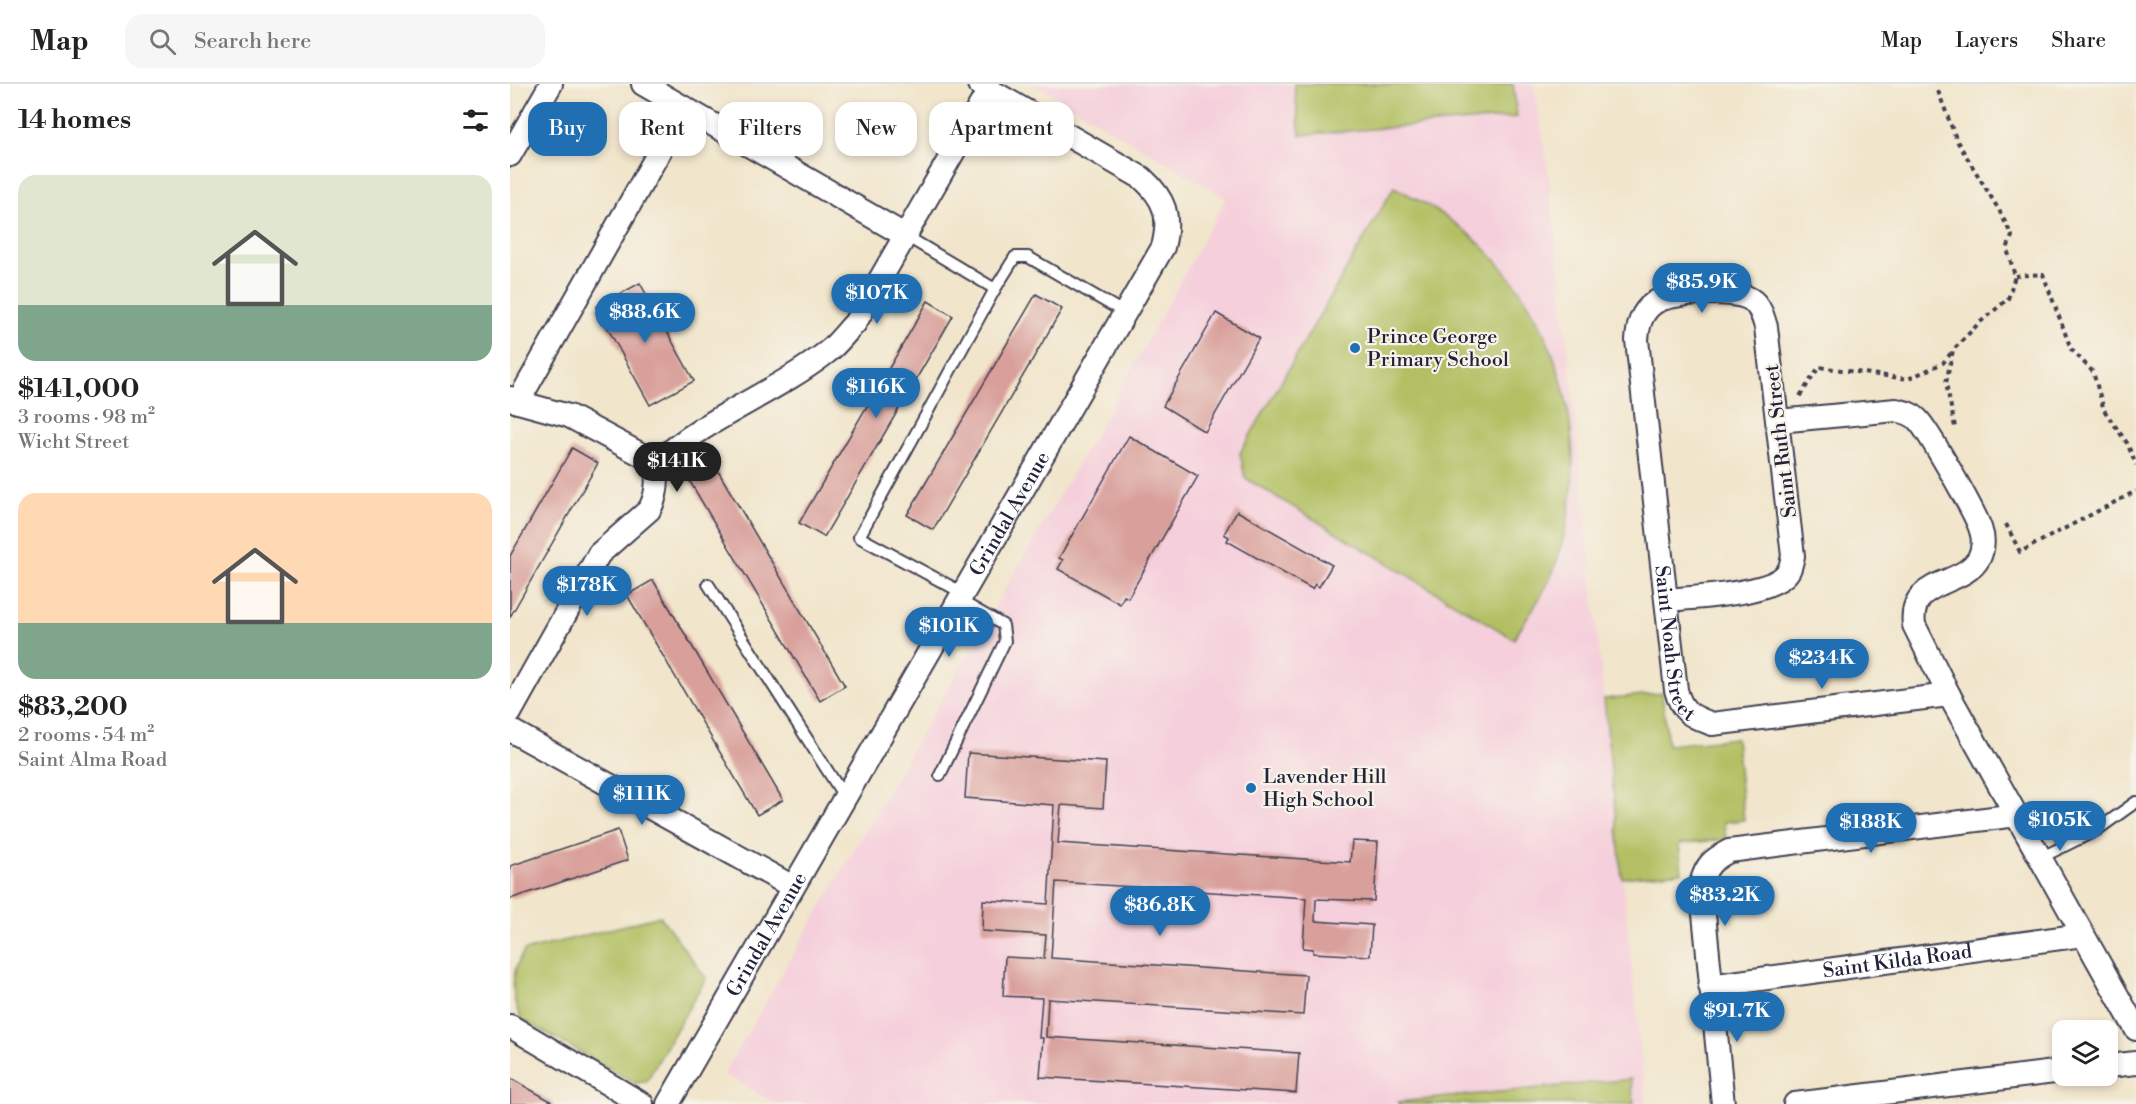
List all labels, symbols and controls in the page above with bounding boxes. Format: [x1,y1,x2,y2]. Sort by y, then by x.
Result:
search box [125,14,545,68]
text: Map [30,24,89,59]
icon: search [146,25,179,58]
text: Search here [194,28,311,55]
text: Map [1881,28,1922,54]
text: Layers [1955,28,2018,54]
text: Share [2051,28,2106,54]
chip: Buy [528,102,607,156]
chip: Rent [619,102,706,156]
chip: Filters [718,102,823,156]
chip: New [835,102,917,156]
chip: Apartment [929,102,1074,156]
text: 14 homes [18,104,131,136]
icon: filters [459,104,492,137]
icon: home [201,214,309,322]
pin: $85.9K [1653,263,1751,314]
text: $85.9K [1666,270,1738,295]
pin: $107K [835,274,919,325]
text: $107K [845,281,909,306]
pin: $88.6K [596,293,694,344]
text: $88.6K [609,300,681,325]
place label: Prince George Primary School [1367,325,1509,373]
marker: Prince George Primary School [1348,341,1362,355]
street label: Saint Ruth Street [1760,363,1803,519]
pin: $116K [834,368,918,419]
text: $141,000 [18,373,139,405]
text: $116K [846,375,906,400]
text: 3 rooms · 98 m² [18,405,155,430]
text: Wicht Street [18,430,129,455]
pin: $141K [635,442,719,493]
street label: Grindal Avenue [965,447,1056,581]
text: $141K [647,449,707,474]
icon: home [201,532,309,640]
street label: Saint Noah Street [1648,564,1700,728]
pin: $178K [545,566,629,617]
text: $178K [557,573,617,598]
pin: $101K [907,607,991,658]
text: $101K [919,614,979,639]
pin: $234K [1780,639,1864,690]
text: $234K [1789,646,1855,671]
text: $83,200 [18,691,128,723]
text: 2 rooms · 54 m² [18,723,154,748]
text: Saint Alma Road [18,748,167,773]
place label: Lavender Hill High School [1263,765,1387,813]
pin: $111K [600,775,684,826]
marker: Lavender Hill High School [1244,781,1258,795]
text: $111K [613,782,671,807]
pin: $105K [2018,801,2102,852]
pin: $188K [1829,803,1913,854]
text: $105K [2028,808,2092,833]
text: $188K [1840,810,1902,835]
street label: Grindal Avenue [722,868,813,1002]
pin: $83.2K [1676,876,1774,927]
text: $83.2K [1690,883,1760,908]
pin: $86.8K [1111,886,1209,937]
text: $86.8K [1124,893,1196,918]
street label: Saint Kilda Road [1821,939,1974,984]
pin: $91.7K [1688,992,1786,1043]
text: $91.7K [1703,999,1771,1024]
map controls [2052,1020,2118,1086]
button: layers [2052,1020,2118,1086]

